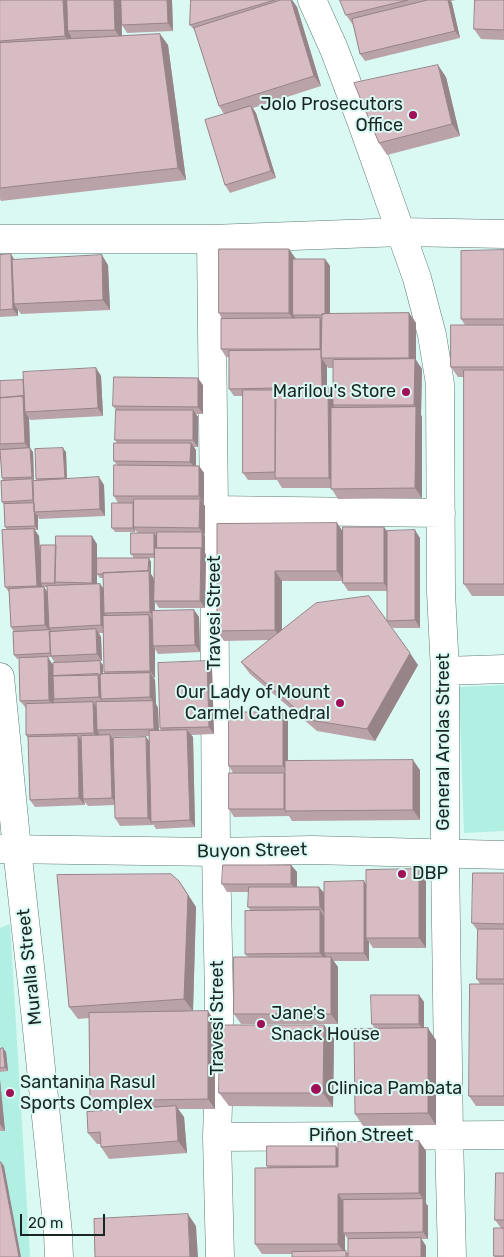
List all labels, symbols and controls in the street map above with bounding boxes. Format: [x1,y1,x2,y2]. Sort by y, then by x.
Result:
place label: Jolo Prosecutors Office [260,94,403,136]
marker: Jolo Prosecutors Office [407,109,419,121]
place label: Marilou's Store [273,381,396,403]
marker: Marilou's Store [400,386,412,398]
street label: Travesi Street [204,555,226,671]
street label: General Arolas Street [433,653,455,831]
place label: Our Lady of Mount Carmel Cathedral [176,682,330,724]
marker: Our Lady of Mount Carmel Cathedral [334,697,346,709]
street label: Buyon Street [197,839,307,863]
place label: DBP [412,863,448,885]
marker: DBP [396,868,408,880]
street label: Muralla Street [13,908,47,1026]
street label: Travesi Street [207,960,229,1076]
place label: Jane's Snack House [271,1003,380,1046]
marker: Jane's Snack House [255,1018,267,1030]
place label: Santanina Rasul Sports Complex [20,1072,156,1114]
place label: Clinica Pambata [327,1078,462,1100]
marker: Clinica Pambata [309,1082,323,1096]
marker: Santanina Rasul Sports Complex [4,1087,16,1099]
street label: Piñon Street [309,1125,413,1147]
scale bar [22,1204,108,1236]
text: 20 m [28,1214,63,1232]

